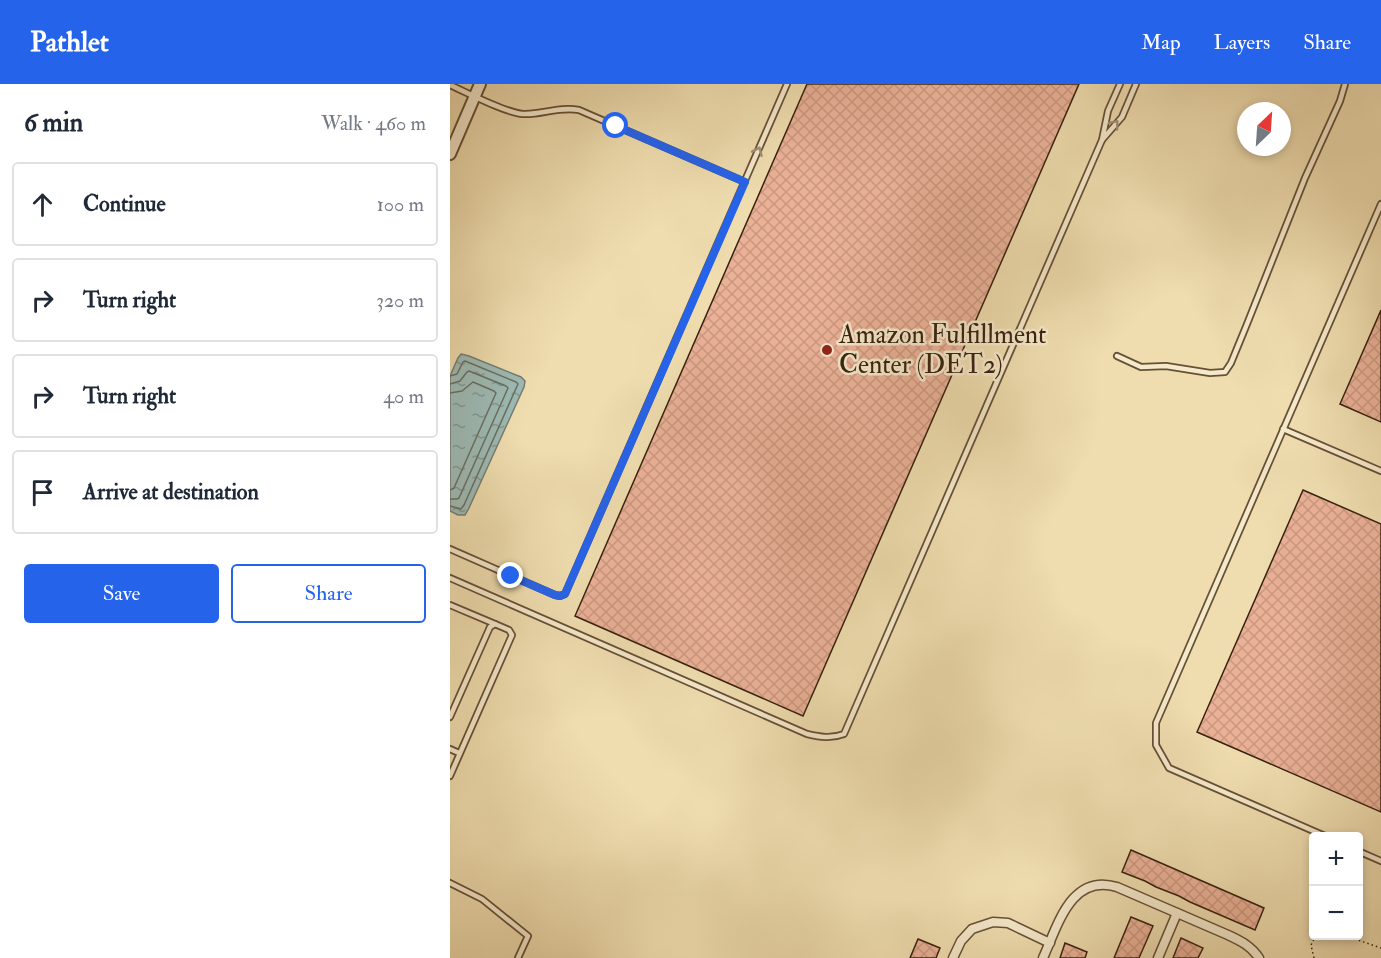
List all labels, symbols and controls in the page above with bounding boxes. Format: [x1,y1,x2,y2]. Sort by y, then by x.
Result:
text: Pathlet [30,25,109,60]
text: Map [1141,29,1181,56]
text: Layers [1214,29,1270,56]
text: Share [1303,29,1351,56]
north arrow [1237,102,1291,156]
text: 6 min [24,107,83,139]
text: Walk · 460 m [321,111,426,136]
route start [602,112,628,138]
one-way arrow [1108,120,1119,131]
one-way arrow [751,146,763,157]
icon: ahead [26,188,59,221]
text: Continue [83,190,166,218]
text: 100 m [377,192,424,217]
icon: right [26,284,59,317]
text: Turn right [83,286,176,314]
text: 320 m [376,288,424,313]
place label: Amazon Fulfillment Center (DET2) [838,319,1046,381]
marker: Amazon Fulfillment Center (DET2) [820,343,834,357]
icon: right [26,380,59,413]
text: Turn right [83,382,176,410]
text: 40 m [383,384,424,409]
icon: arrive [26,476,59,509]
text: Arrive at destination [83,478,259,506]
route end [497,562,523,588]
button: Save [24,564,219,623]
button: Share [231,564,426,623]
map controls [1309,832,1363,940]
button: + [1309,832,1363,886]
button: − [1309,886,1363,940]

